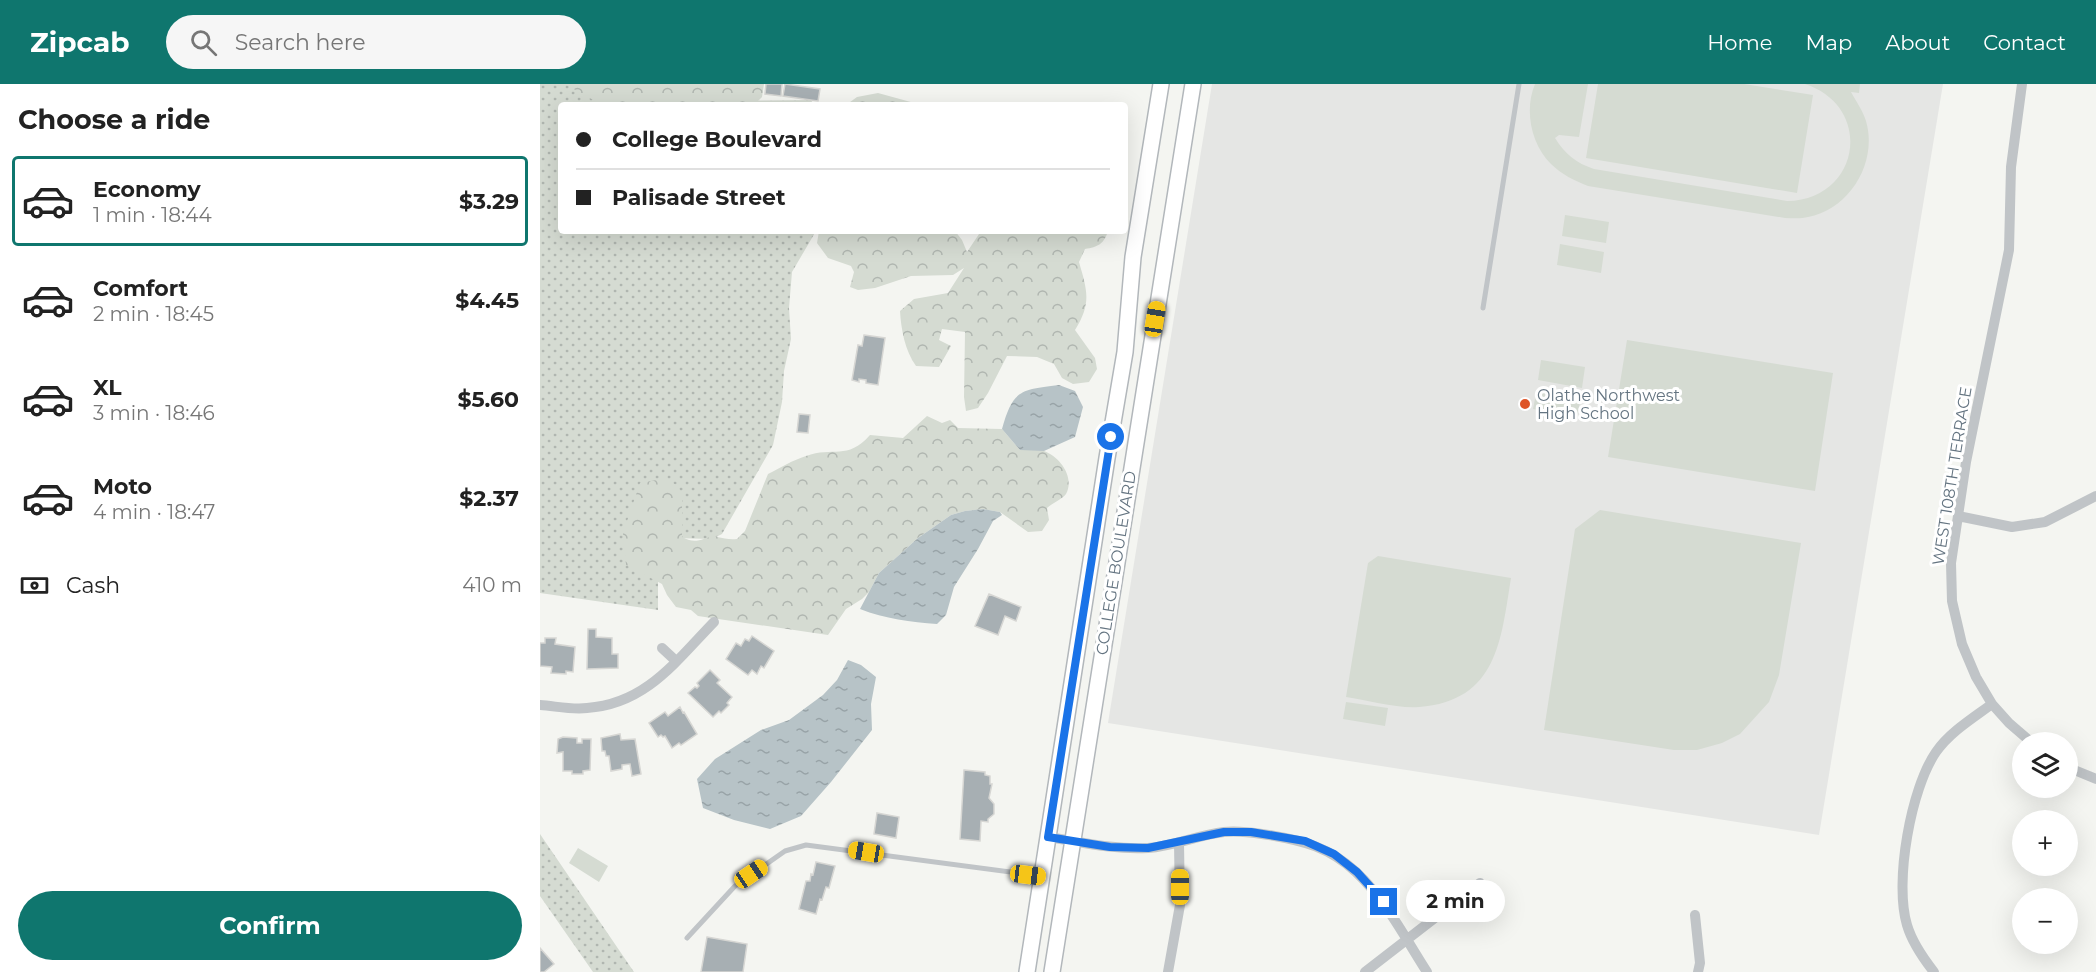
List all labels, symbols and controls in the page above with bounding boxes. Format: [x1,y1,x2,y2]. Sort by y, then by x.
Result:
search box [166,15,586,69]
text: Zipcab [30,25,130,59]
icon: search [187,26,220,59]
text: Search here [235,29,366,56]
text: Home [1707,30,1772,55]
text: Map [1805,30,1852,55]
text: About [1885,30,1950,55]
text: Contact [1983,30,2066,55]
text: Choose a ride [18,103,210,136]
text: College Boulevard [612,126,822,153]
icon: car [21,174,75,228]
text: Economy [93,176,201,203]
text: Palisade Street [612,184,786,211]
text: $3.29 [459,188,519,215]
text: 1 min · 18:44 [93,203,212,227]
icon: car [21,273,75,327]
text: Comfort [93,275,188,302]
text: $4.45 [455,287,519,314]
car [1143,300,1167,338]
text: 2 min · 18:45 [93,302,214,326]
icon: car [21,372,75,426]
text: XL [93,374,122,401]
street label: WEST 108TH TERRACE [1928,385,1976,567]
text: $5.60 [457,386,519,413]
place label: Olathe Northwest High School [1537,386,1680,423]
marker: Olathe Northwest High School [1518,397,1532,411]
text: 3 min · 18:46 [93,401,215,425]
route start [1097,423,1124,450]
street label: COLLEGE BOULEVARD [1092,470,1140,656]
icon: car [21,471,75,525]
text: Moto [93,473,152,500]
text: $2.37 [459,485,519,512]
text: 4 min · 18:47 [93,500,215,524]
icon: cash [18,569,51,602]
text: Cash [66,572,120,599]
text: 410 m [462,573,522,597]
map controls [2012,732,2078,954]
button: layers [2012,732,2078,798]
button: + [2012,810,2078,876]
car [847,840,885,864]
car [731,856,771,892]
car [1009,864,1047,886]
car [1171,869,1189,905]
callout: 2 min [1405,881,1504,923]
route end [1370,888,1397,915]
button: − [2012,888,2078,954]
text: 2 min [1426,889,1485,913]
button: Confirm [18,891,522,960]

